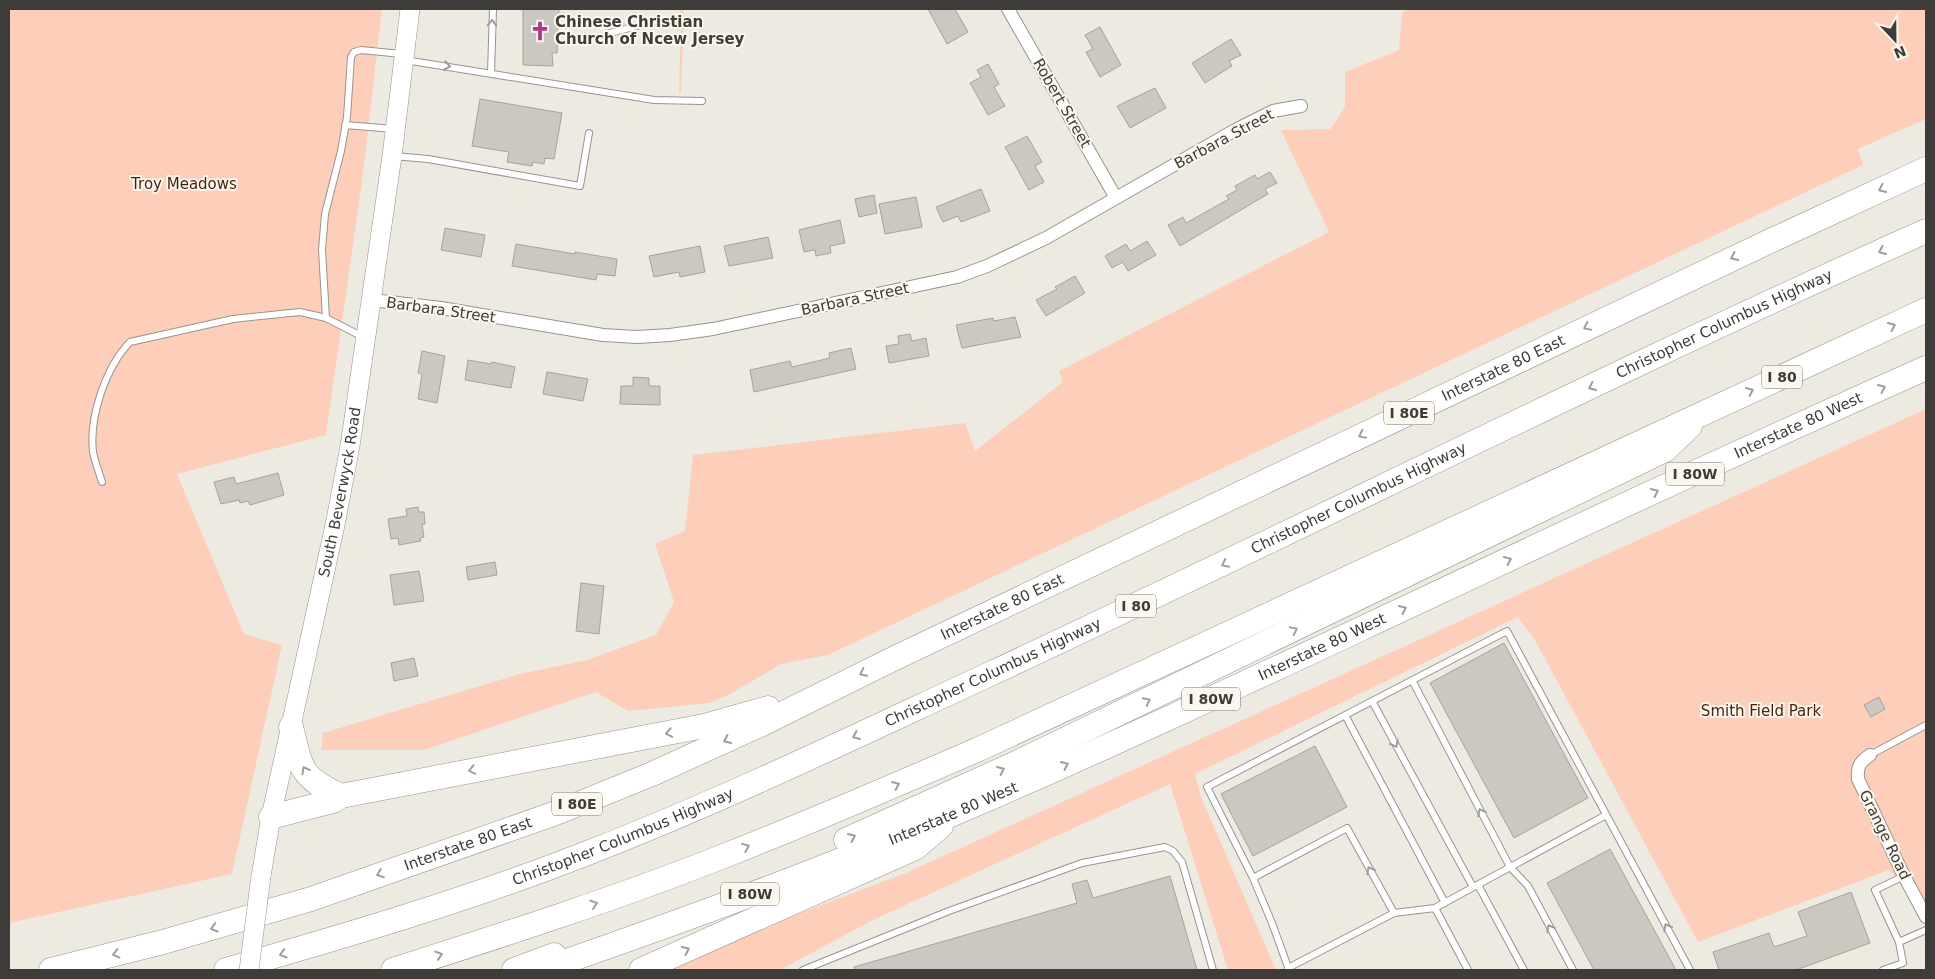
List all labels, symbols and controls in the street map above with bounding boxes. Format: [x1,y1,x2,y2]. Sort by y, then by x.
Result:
place label: Chinese Christian Church of Ncew Jersey [555,13,745,48]
north arrow [1870,15,1920,65]
one-way arrow [487,19,497,26]
church icon: Chinese Christian Church of Ncew Jersey [529,20,551,42]
text: N [1891,42,1908,62]
street label: Robert Street [1029,55,1095,151]
one-way arrow [444,60,452,71]
street label: Barbara Street [1171,105,1277,173]
park label: Troy Meadows [130,175,237,193]
one-way arrow [1878,183,1887,194]
one-way arrow [1878,245,1887,256]
one-way arrow [1730,251,1739,262]
street label: Christopher Columbus Highway [1613,266,1835,382]
street label: Barbara Street [799,279,911,319]
street label: Barbara Street [385,293,497,327]
one-way arrow [1584,321,1593,331]
one-way arrow [1887,322,1896,333]
street label: Interstate 80 East [1439,331,1568,405]
road number: I 80 [1762,366,1802,388]
one-way arrow [1588,380,1597,391]
one-way arrow [1877,383,1886,394]
one-way arrow [1745,387,1754,398]
street label: Interstate 80 West [1731,389,1865,462]
road number: I 80E [1384,402,1434,424]
street label: South Beverwyck Road [315,406,365,579]
one-way arrow [1358,429,1367,439]
street label: Christopher Columbus Highway [1248,439,1469,558]
road number: I 80W [1666,462,1724,486]
one-way arrow [1650,488,1659,499]
one-way arrow [1503,556,1512,567]
one-way arrow [1221,557,1230,568]
street label: Interstate 80 East [938,570,1067,644]
road number: I 80 [1116,594,1156,618]
one-way arrow [1398,605,1407,615]
street label: Interstate 80 West [1255,609,1389,684]
street label: Christopher Columbus Highway [882,614,1104,731]
one-way arrow [1289,626,1298,636]
one-way arrow [860,667,869,677]
road number: I 80W [1182,688,1240,711]
one-way arrow [1142,696,1151,707]
park label: Smith Field Park [1701,702,1821,720]
one-way arrow [665,727,673,738]
one-way arrow [852,730,861,741]
one-way arrow [723,733,732,744]
one-way arrow [1389,738,1399,747]
one-way arrow [1060,760,1069,771]
one-way arrow [468,764,476,775]
one-way arrow [301,767,311,776]
one-way arrow [995,767,1004,777]
street label: Interstate 80 West [886,778,1021,849]
one-way arrow [891,781,900,792]
street label: Christopher Columbus Highway [510,784,736,889]
street label: Grange Road [1856,787,1914,883]
road number: I 80E [552,792,602,816]
one-way arrow [1477,808,1487,817]
street label: Interstate 80 East [402,813,535,875]
one-way arrow [847,833,856,844]
one-way arrow [741,843,750,854]
one-way arrow [1366,867,1376,876]
one-way arrow [377,868,385,878]
road number: I 80W [721,882,779,906]
one-way arrow [589,900,597,910]
one-way arrow [210,923,219,933]
one-way arrow [1546,924,1556,933]
one-way arrow [1663,924,1673,933]
one-way arrow [681,946,690,957]
one-way arrow [112,948,121,959]
one-way arrow [278,948,287,959]
one-way arrow [435,951,443,961]

